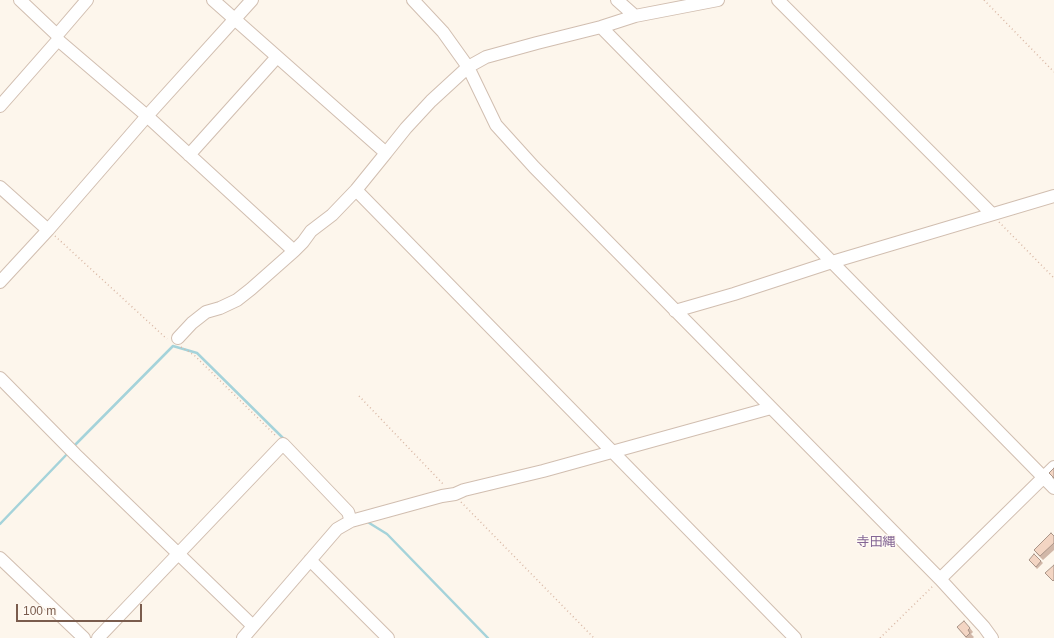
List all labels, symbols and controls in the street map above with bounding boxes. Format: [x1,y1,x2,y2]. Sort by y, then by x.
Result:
district label: 寺田縄 [857,534,895,550]
scale bar [18,596,144,622]
text: 100 m [23,604,56,618]

